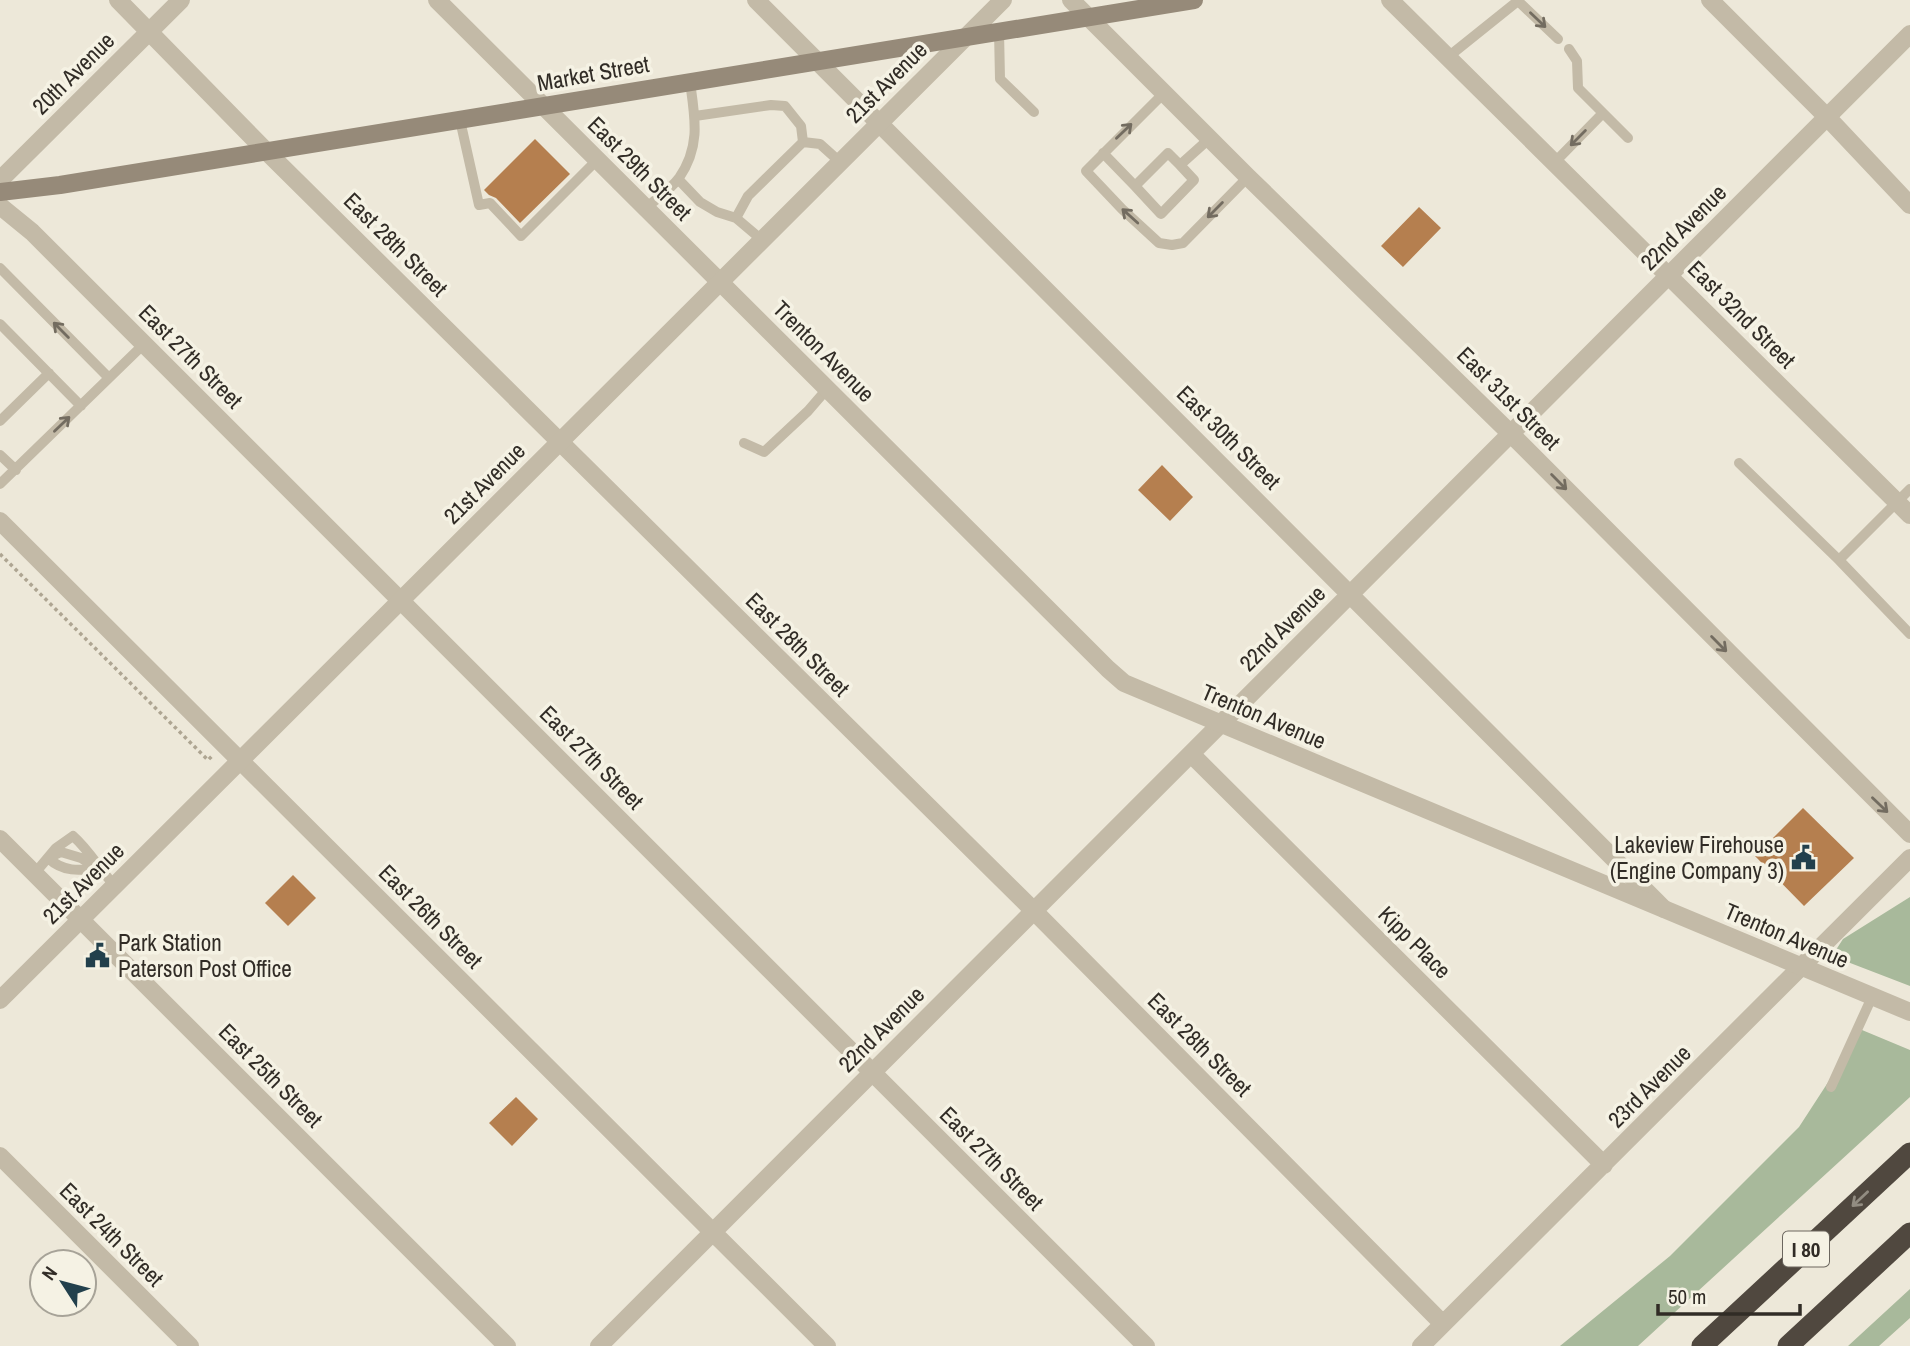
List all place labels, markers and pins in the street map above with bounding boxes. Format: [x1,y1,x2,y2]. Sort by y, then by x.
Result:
place label: Lakeview Firehouse (Engine Company 3) [1610,829,1784,886]
public building icon: Lakeview Firehouse (Engine Company 3) [1790,843,1818,871]
place label: Park Station Paterson Post Office [118,927,292,984]
public building icon: Park Station Paterson Post Office [84,941,112,969]

